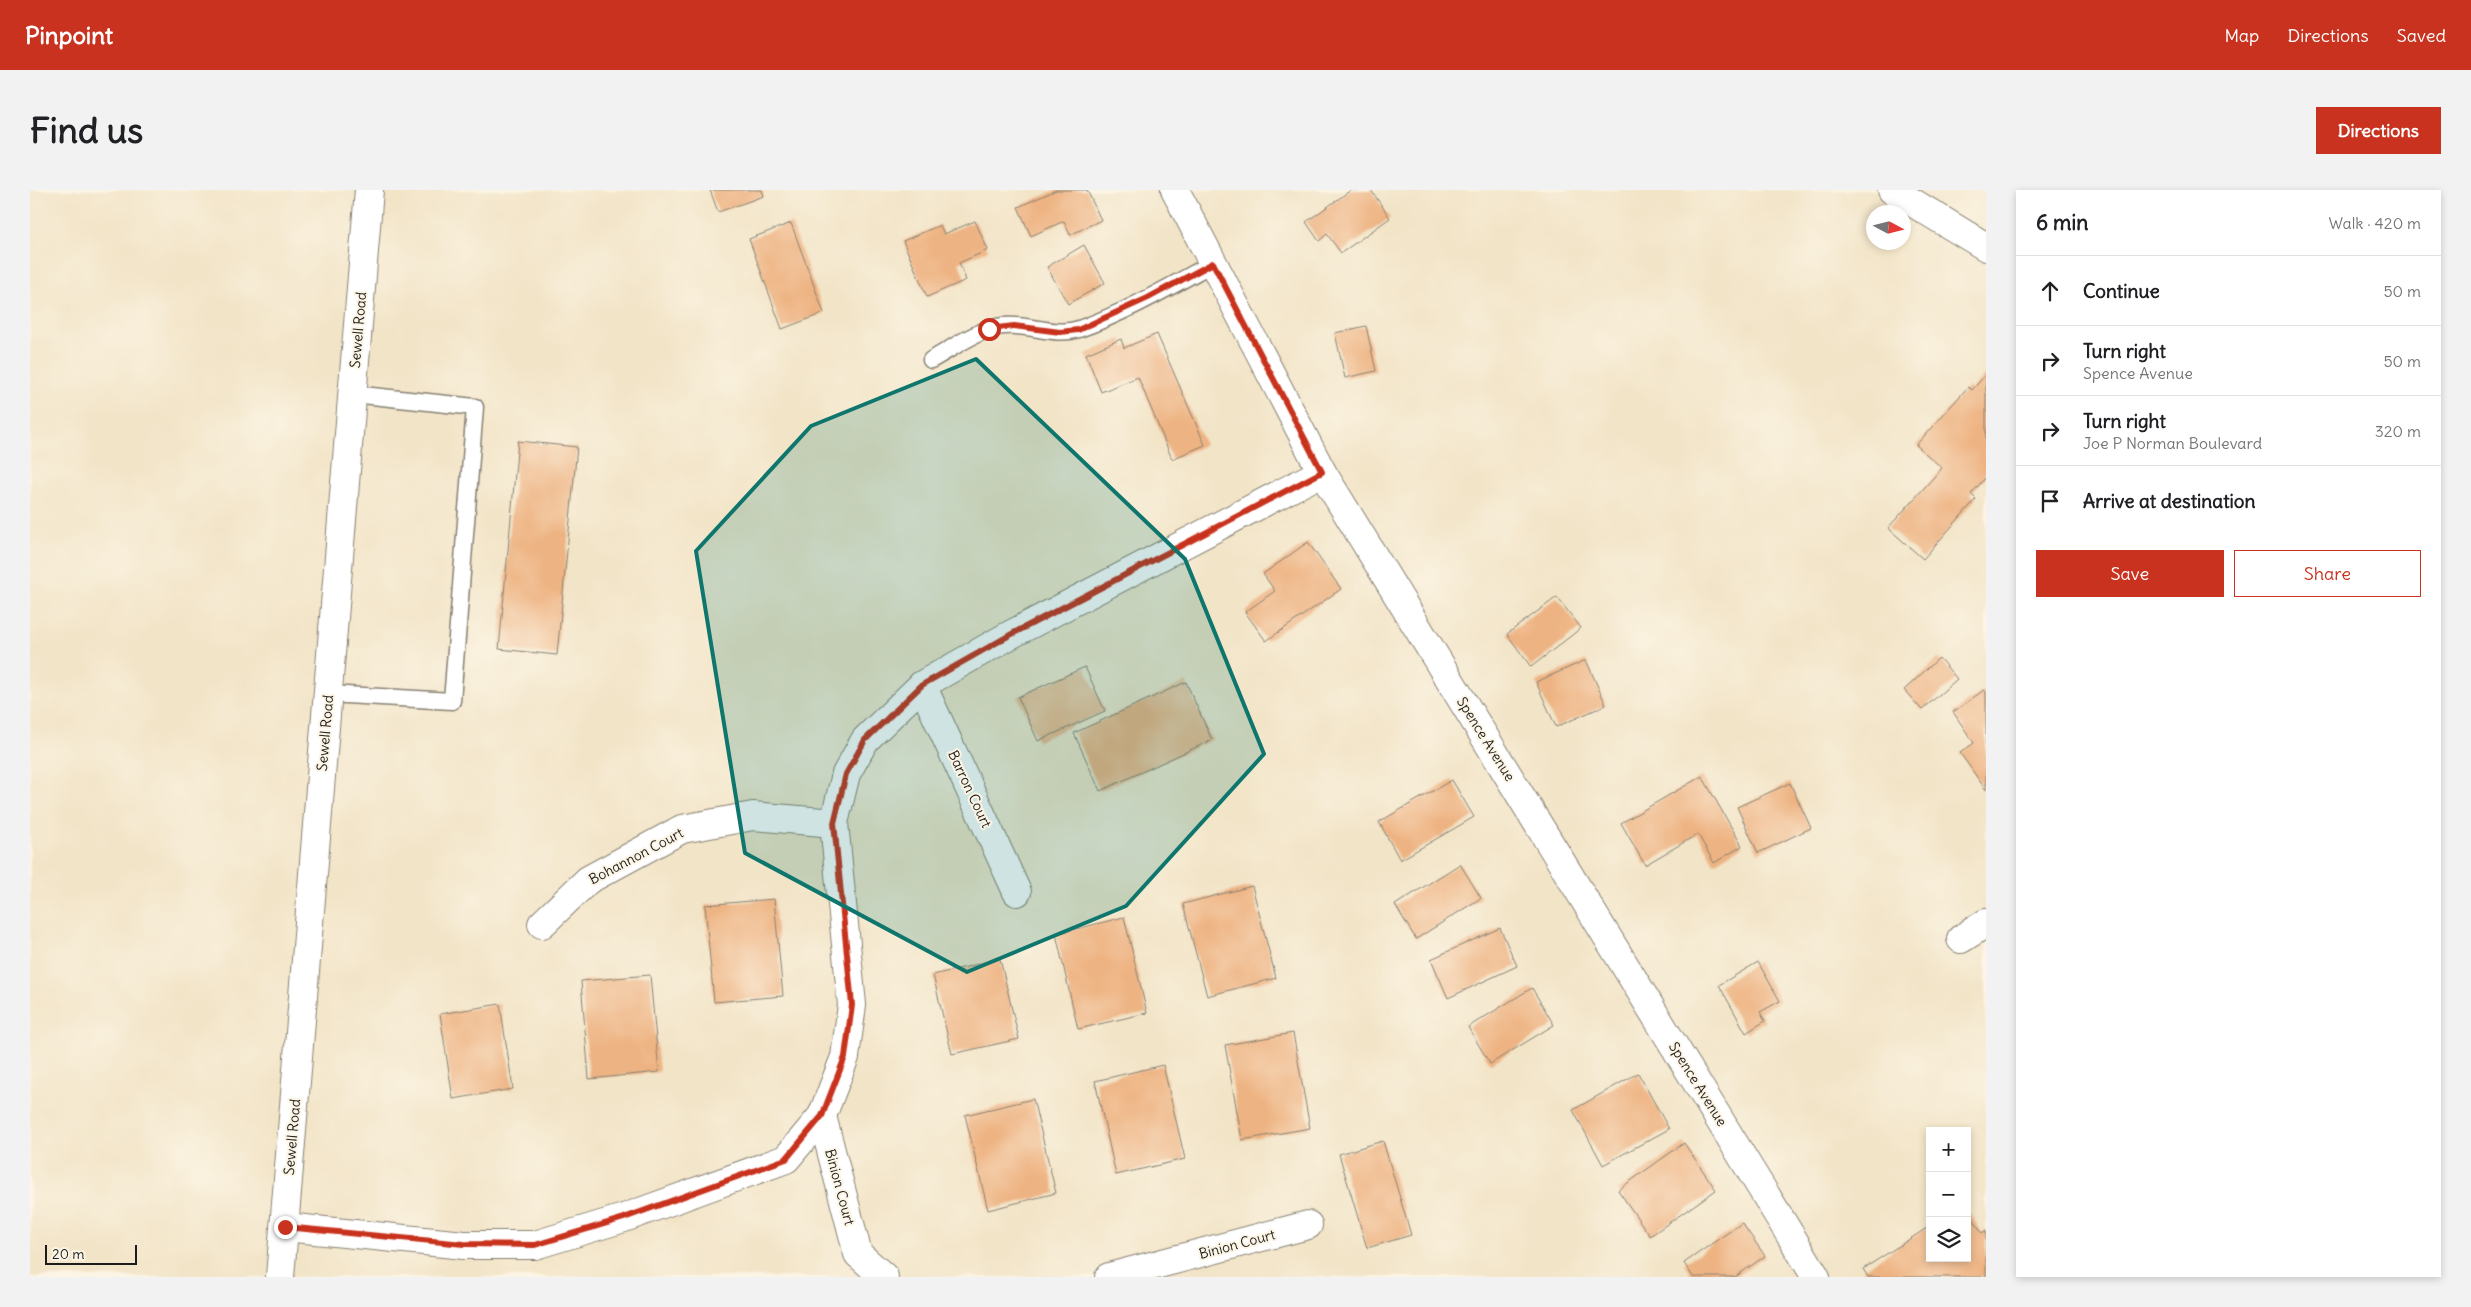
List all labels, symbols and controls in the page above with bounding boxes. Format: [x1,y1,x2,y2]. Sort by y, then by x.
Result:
text: Pinpoint [25,20,113,50]
text: Map [2224,24,2259,47]
text: Directions [2287,24,2369,47]
text: Saved [2397,24,2446,47]
button: Directions [2316,107,2441,154]
text: Find us [30,108,143,152]
north arrow [1866,205,1911,250]
text: 6 min [2036,209,2088,236]
text: Walk · 420 m [2329,213,2421,233]
icon: ahead [2036,277,2064,305]
text: Continue [2083,279,2160,303]
text: 50 m [2383,281,2421,301]
street label: Sewell Road [346,291,370,369]
route start [978,318,1001,341]
text: Turn right [2083,339,2166,363]
icon: right [2036,347,2064,375]
text: 50 m [2383,351,2421,371]
text: Spence Avenue [2083,363,2193,383]
text: Turn right [2083,409,2166,433]
icon: right [2036,417,2064,445]
text: 320 m [2375,421,2421,441]
text: Joe P Norman Boulevard [2083,433,2262,453]
icon: arrive [2036,487,2064,515]
text: Arrive at destination [2083,489,2256,513]
button: Save [2036,550,2224,597]
button: Share [2234,550,2421,597]
street label: Spence Avenue [1453,693,1519,785]
street label: Sewell Road [313,694,337,772]
street label: Barron Court [944,747,996,831]
street label: Bohannon Court [586,823,686,888]
street label: Spence Avenue [1665,1038,1731,1130]
street label: Sewell Road [280,1098,304,1176]
map controls [1926,1127,1971,1262]
button: + [1926,1127,1971,1172]
street label: Binion Court [821,1147,859,1227]
button: − [1926,1172,1971,1217]
route end [274,1216,297,1239]
button: layers [1926,1217,1971,1262]
street label: Binion Court [1197,1225,1277,1263]
scale bar [45,1242,138,1265]
text: 20 m [52,1245,85,1263]

